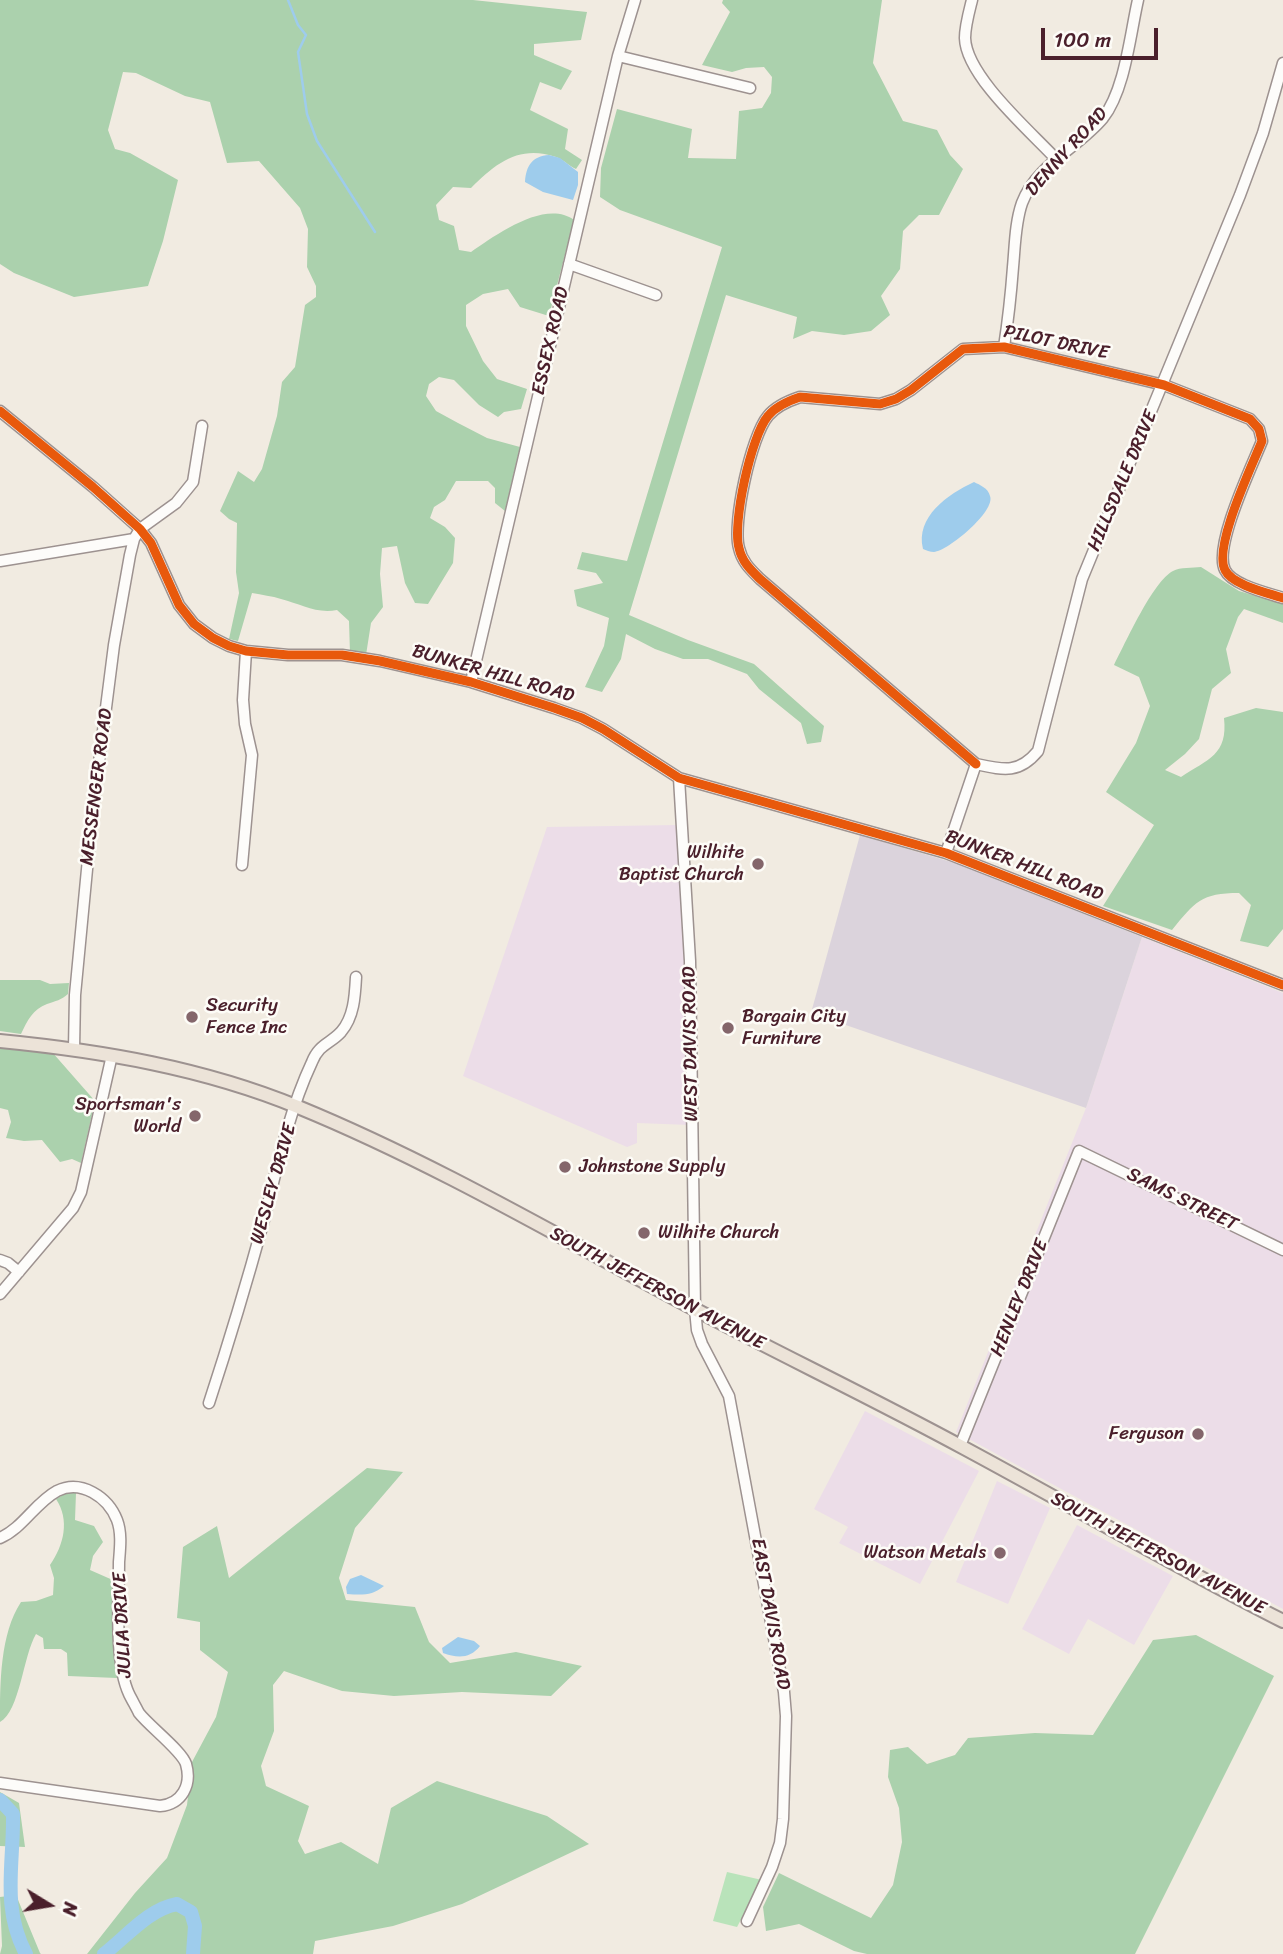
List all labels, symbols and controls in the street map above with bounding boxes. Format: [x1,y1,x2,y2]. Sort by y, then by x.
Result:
scale bar [1045,14,1162,58]
text: 100 m [1054,21,1111,59]
street label: DENNY ROAD [1021,103,1113,201]
street label: ESSEX ROAD [528,285,574,397]
street label: PILOT DRIVE [1001,321,1111,365]
street label: HILLSDALE DRIVE [1083,407,1163,555]
street label: BUNKER HILL ROAD [409,640,577,708]
street label: MESSENGER ROAD [76,707,118,867]
street label: BUNKER HILL ROAD [942,825,1106,907]
place label: Wilhite Baptist Church [619,842,744,886]
marker: Wilhite Baptist Church [750,856,766,872]
street label: WEST DAVIS ROAD [678,966,704,1122]
place label: Security Fence Inc [206,995,288,1039]
place label: Bargain City Furniture [742,1006,846,1050]
marker: Security Fence Inc [184,1009,200,1025]
marker: Bargain City Furniture [720,1020,736,1036]
place label: Sportsman's World [75,1094,181,1138]
marker: Sportsman's World [187,1108,203,1124]
street label: WESLEY DRIVE [246,1121,302,1247]
place label: Johnstone Supply [579,1156,725,1178]
marker: Johnstone Supply [557,1159,573,1175]
street label: SAMS STREET [1123,1163,1241,1237]
place label: Wilhite Church [658,1222,779,1244]
street label: SOUTH JEFFERSON AVENUE [546,1223,768,1355]
marker: Wilhite Church [636,1225,652,1241]
street label: HENLEY DRIVE [986,1236,1054,1360]
place label: Ferguson [1109,1423,1184,1445]
marker: Ferguson [1190,1426,1206,1442]
street label: SOUTH JEFFERSON AVENUE [1047,1488,1269,1620]
street label: EAST DAVIS ROAD [745,1536,795,1692]
place label: Watson Metals [864,1542,986,1564]
marker: Watson Metals [992,1545,1008,1561]
street label: JULIA DRIVE [109,1572,137,1678]
north arrow [14,1870,84,1940]
text: N [53,1899,88,1919]

